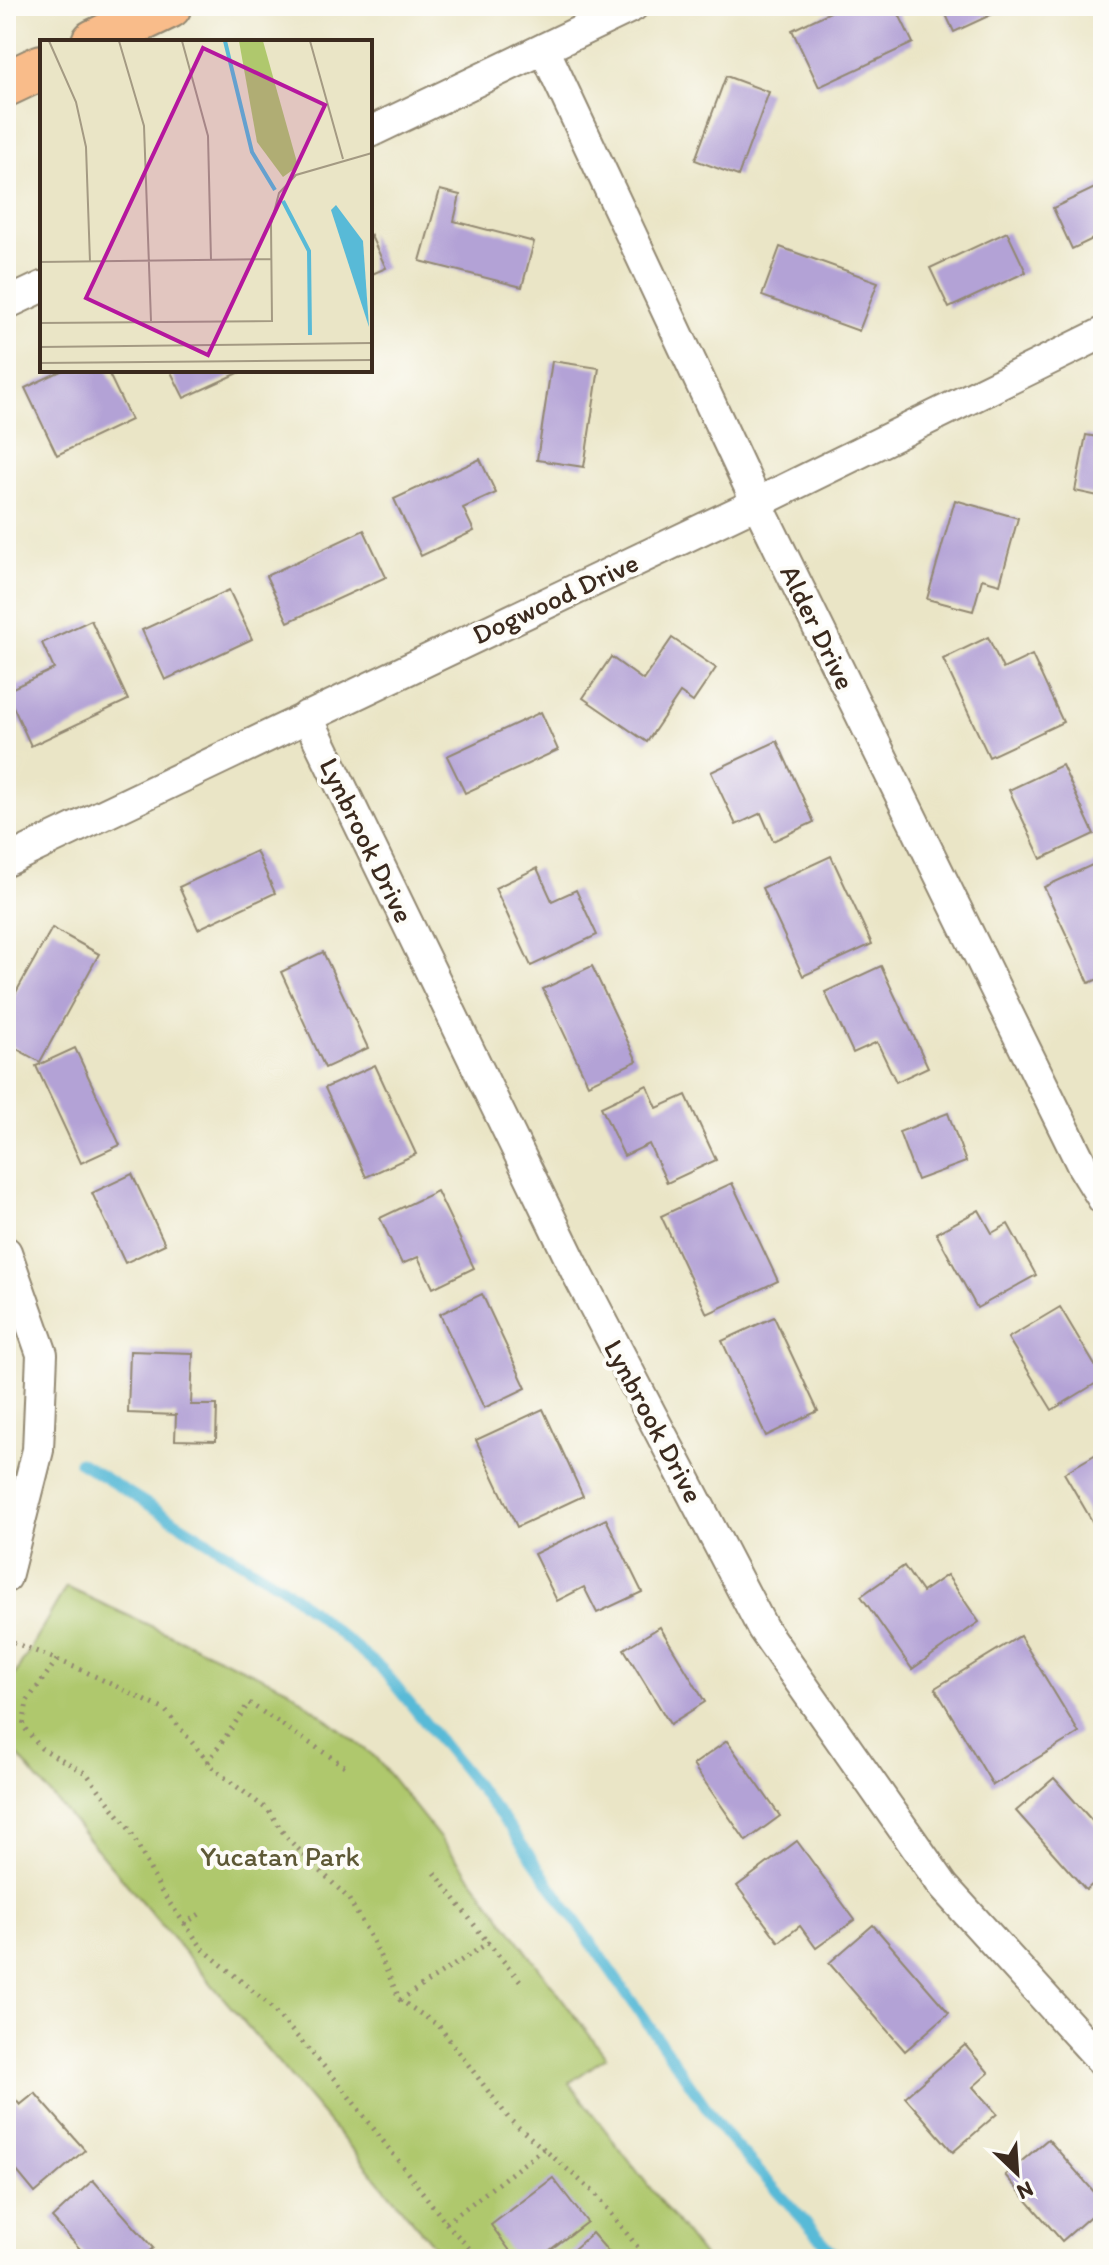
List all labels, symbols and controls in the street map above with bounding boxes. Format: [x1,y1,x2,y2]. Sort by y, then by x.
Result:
inset map [40,40,372,372]
street label: Dogwood Drive [467,545,643,651]
street label: Alder Drive [773,559,863,695]
street label: Lynbrook Drive [312,752,422,928]
street label: Lynbrook Drive [597,1334,711,1508]
park label: Yucatan Park [200,1839,360,1873]
north arrow [977,2133,1057,2213]
text: N [1013,2175,1038,2206]

